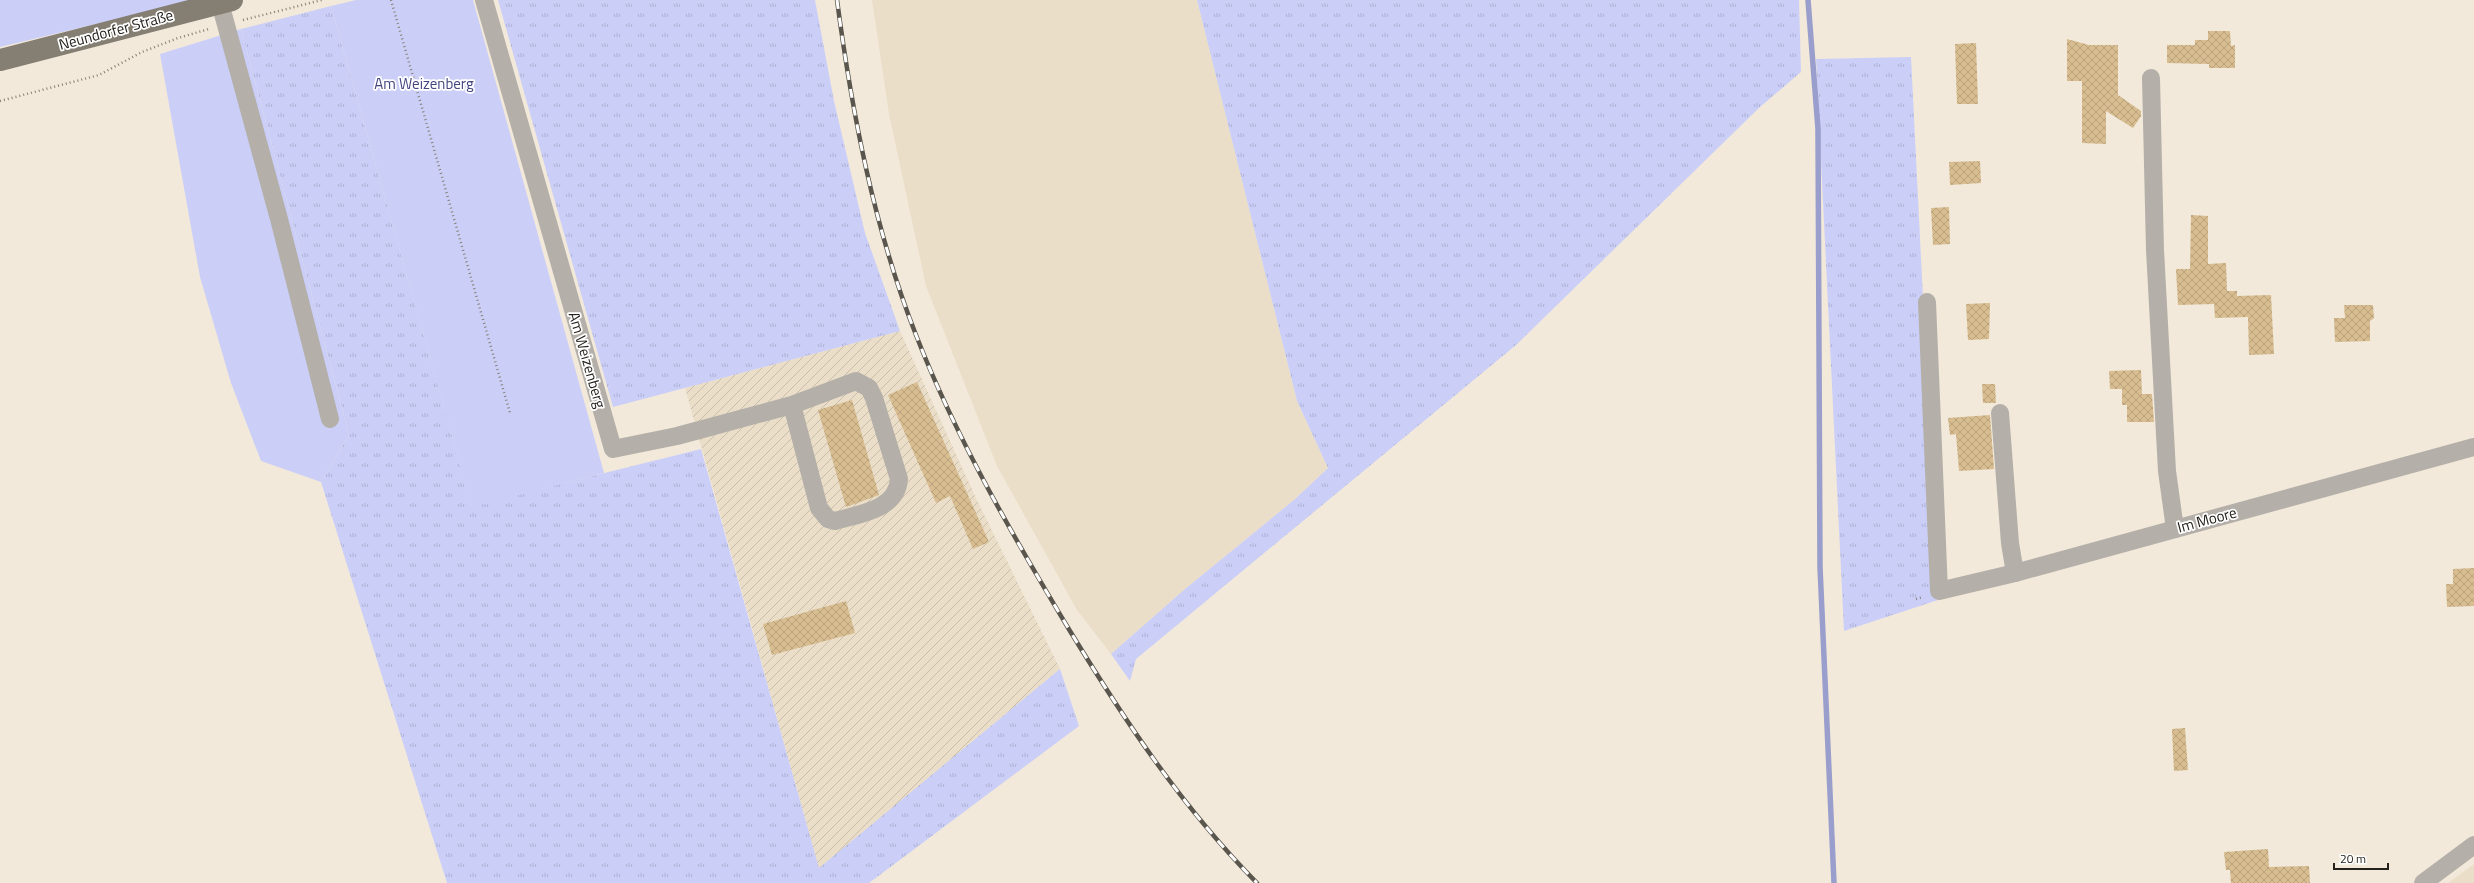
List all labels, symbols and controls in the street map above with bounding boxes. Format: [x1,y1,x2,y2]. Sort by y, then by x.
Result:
street label: Neundorfer Straße [56,3,176,56]
park label: Am Weizenberg [374,72,474,95]
street label: Am Weizenberg [563,309,612,411]
street label: Im Moore [2175,501,2239,538]
scale bar [2334,845,2388,871]
text: 20 m [2340,849,2366,868]

